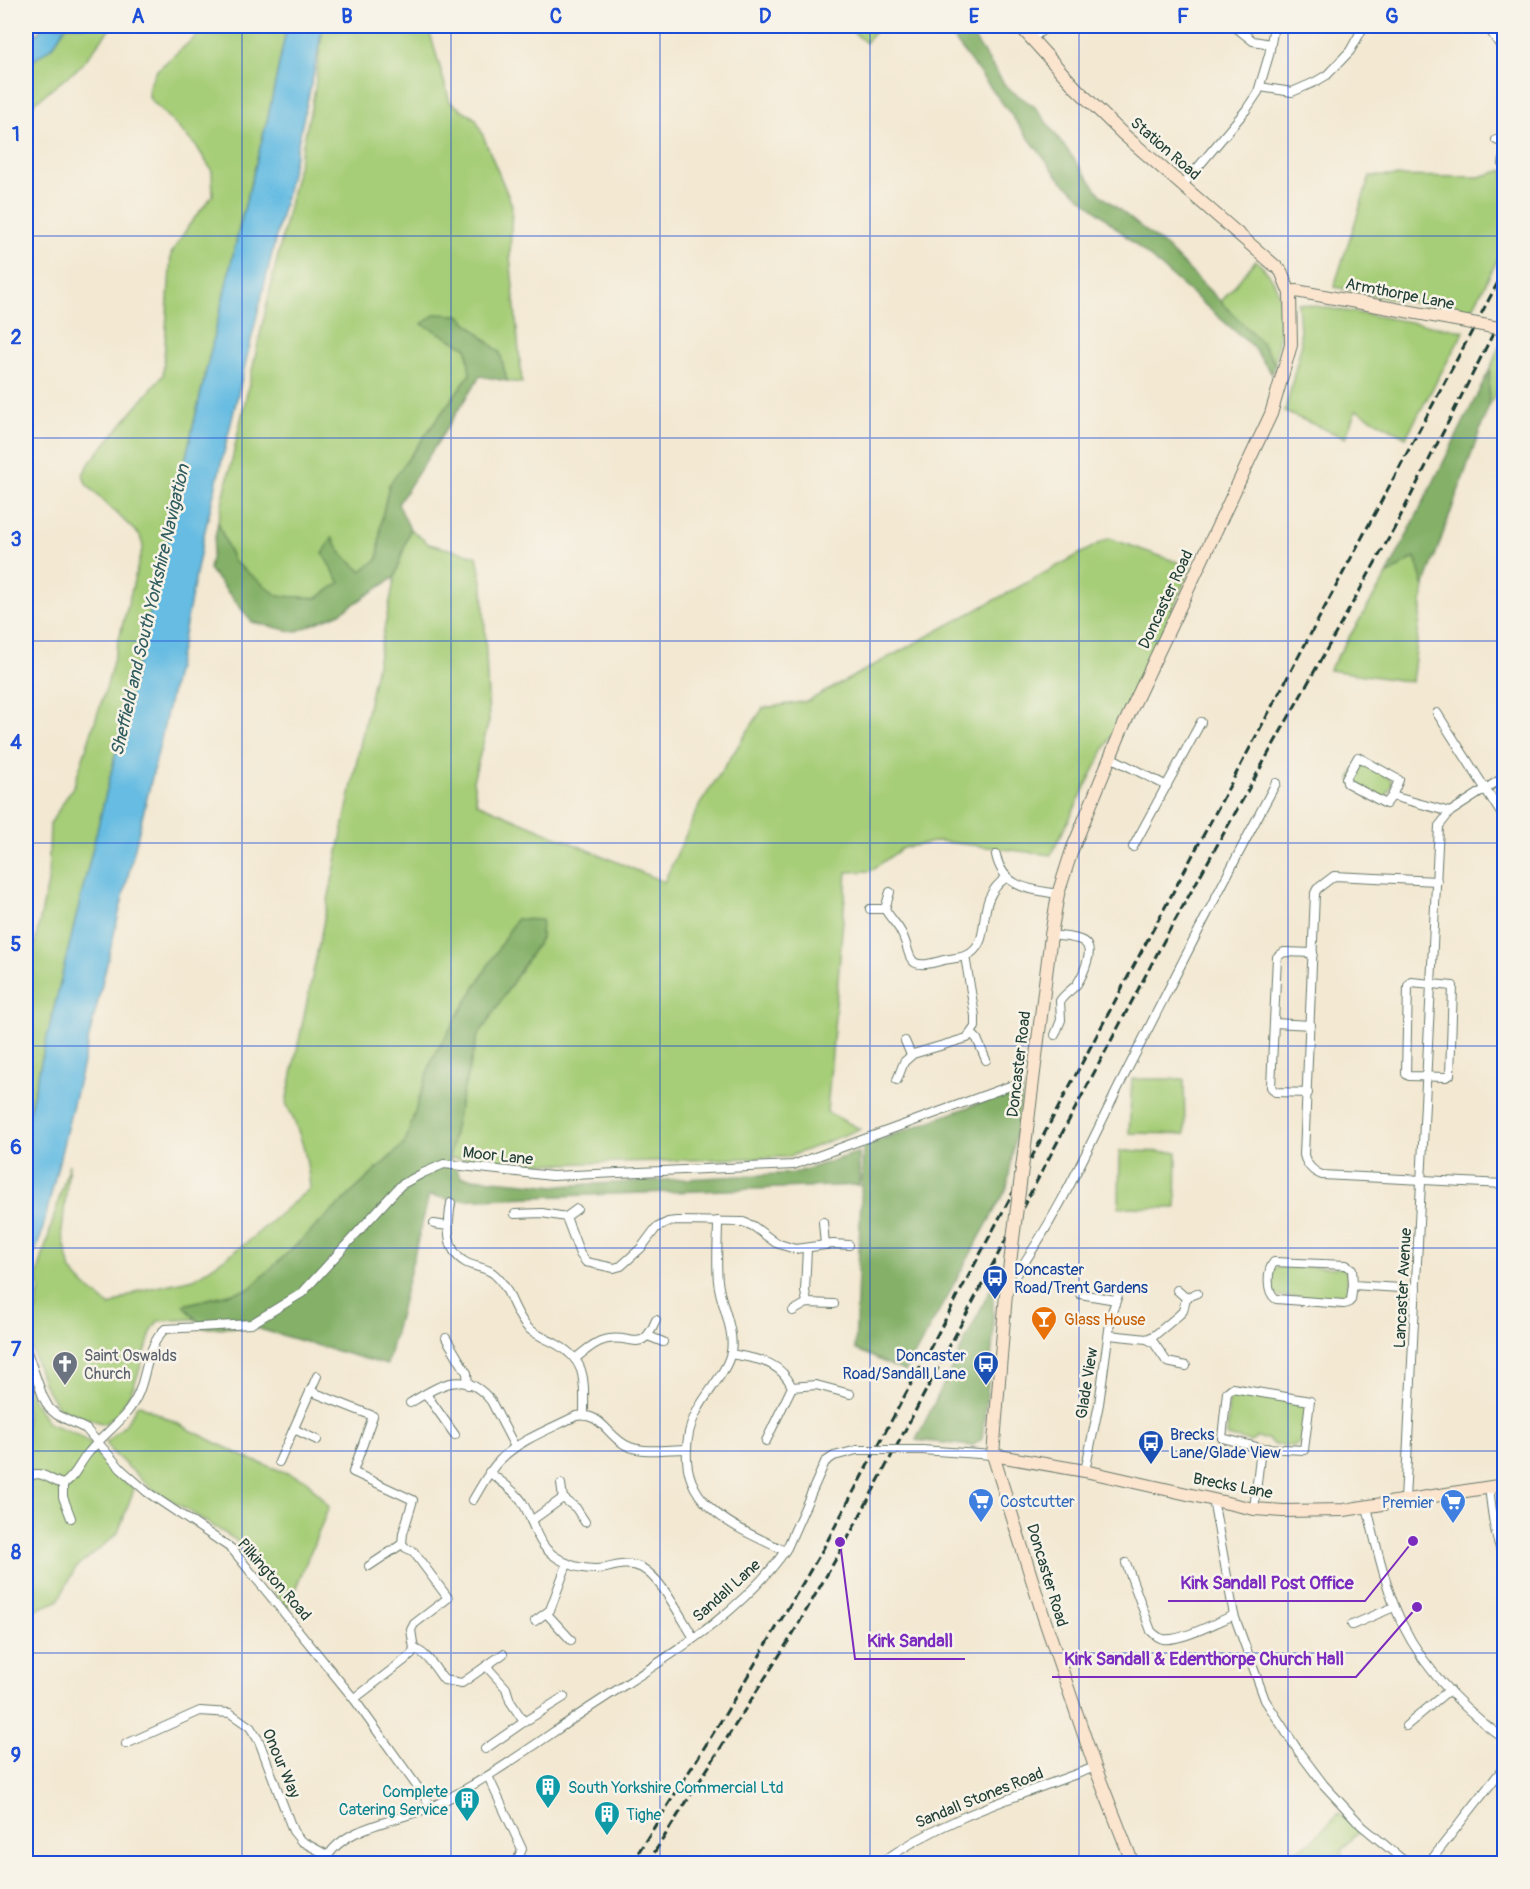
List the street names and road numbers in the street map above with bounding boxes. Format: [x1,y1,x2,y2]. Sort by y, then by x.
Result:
street label: Station Road [1126,113,1204,185]
street label: Armthorpe Lane [1344,274,1456,314]
street label: Doncaster Road [1134,547,1198,652]
street label: Doncaster Road [1003,1010,1035,1118]
street label: Moor Lane [462,1142,534,1170]
street label: Lancaster Avenue [1390,1227,1416,1349]
street label: Glade View [1071,1346,1103,1420]
street label: Brecks Lane [1191,1468,1274,1504]
street label: Doncaster Road [1022,1521,1072,1629]
street label: Pilkington Road [233,1534,315,1625]
street label: Sandall Lane [689,1555,765,1626]
street label: Onour Way [258,1726,305,1801]
street label: Sandall Stones Road [912,1763,1046,1833]

